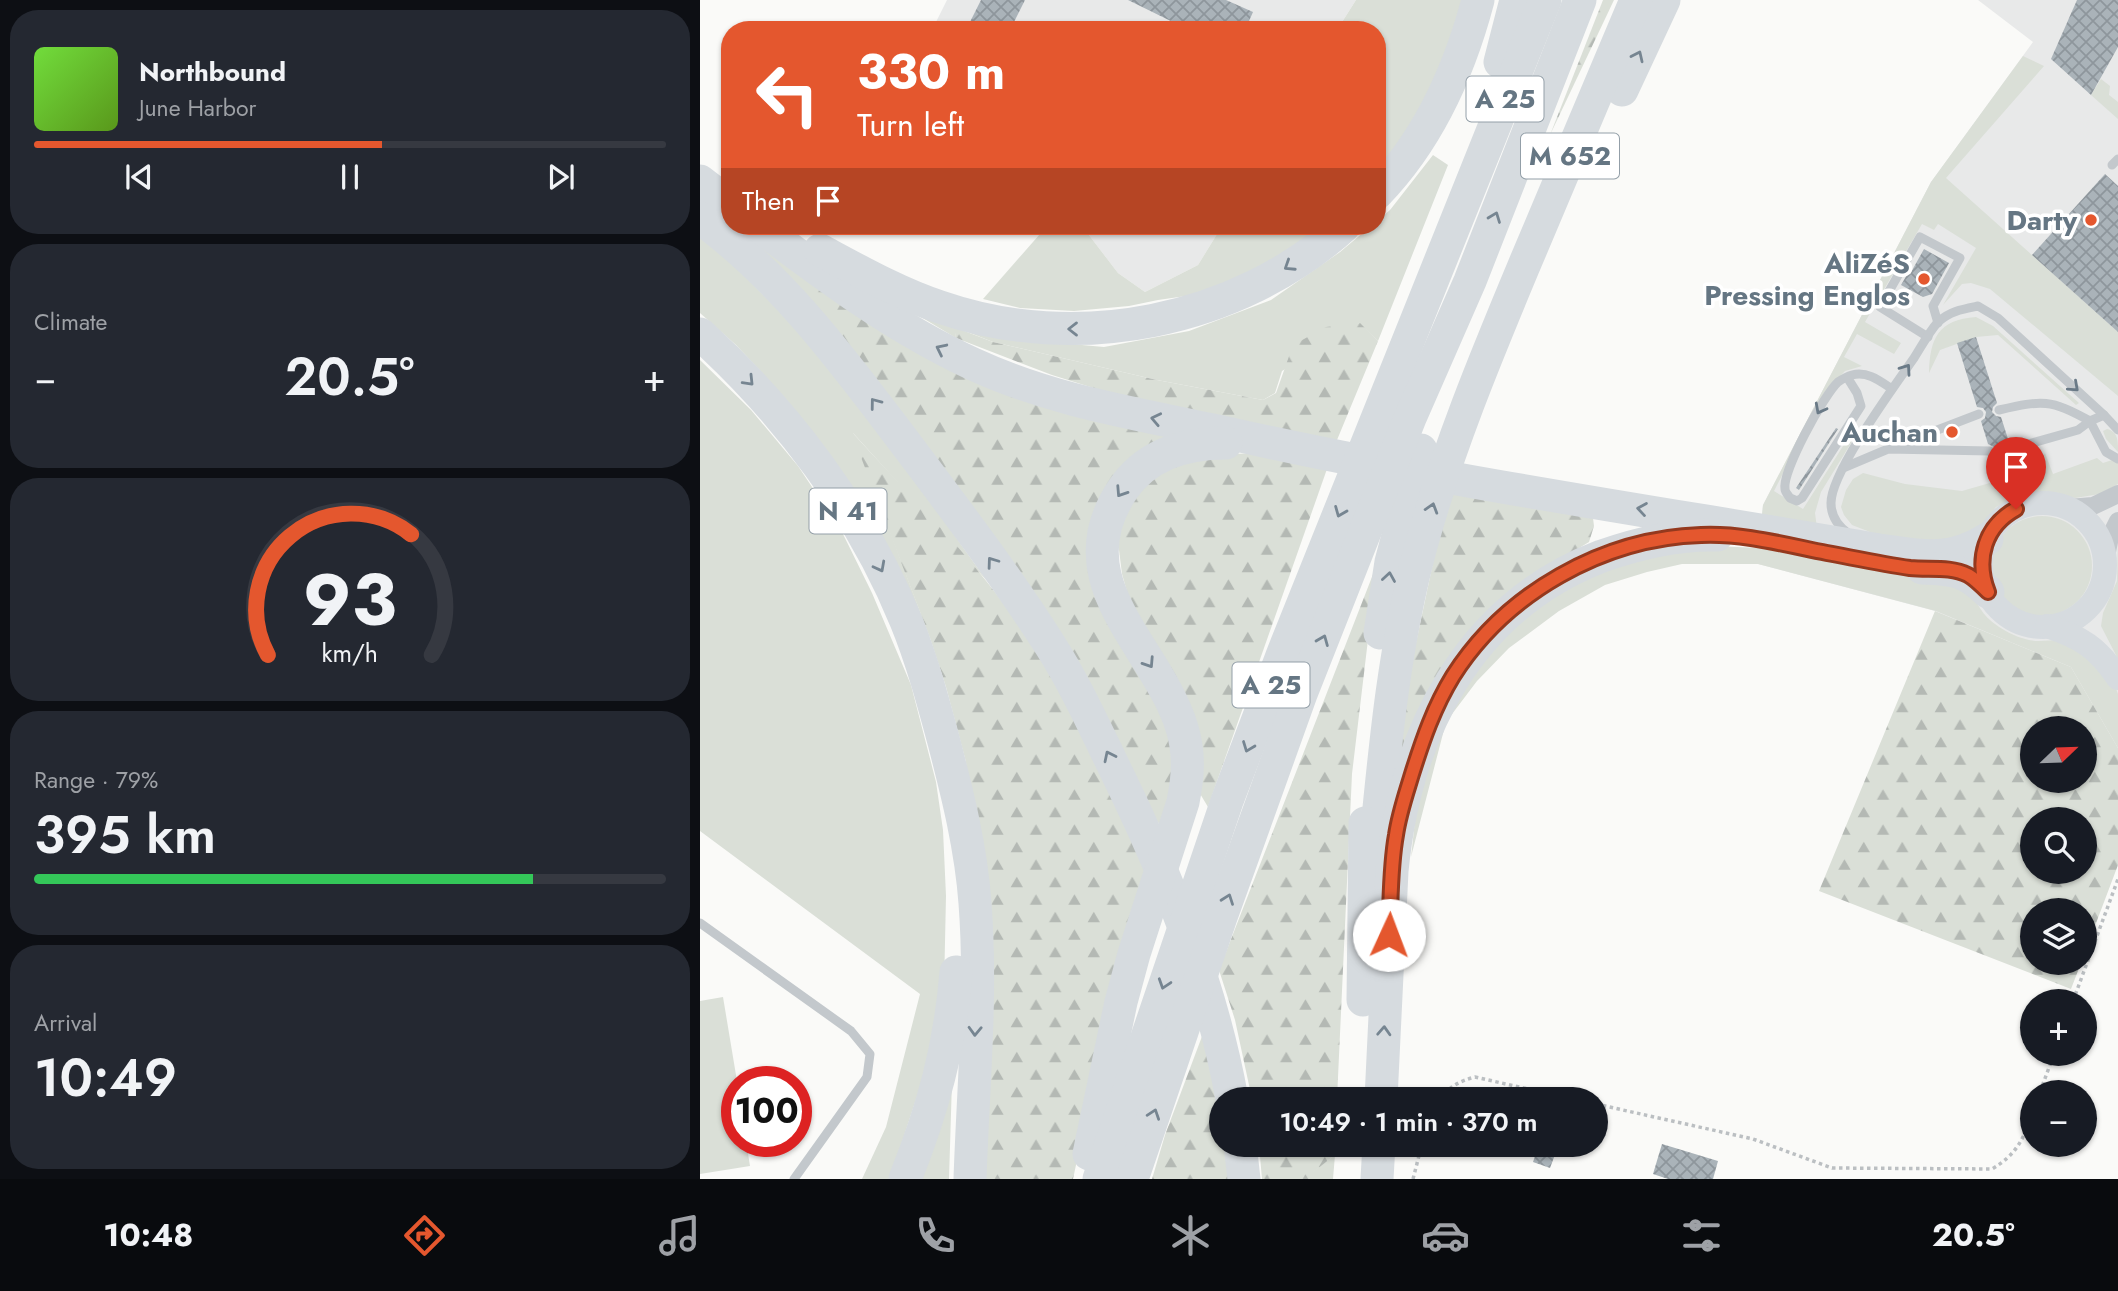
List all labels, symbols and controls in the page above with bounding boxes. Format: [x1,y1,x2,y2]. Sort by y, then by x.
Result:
text: 330 m [857,37,1005,107]
icon: left [742,49,833,140]
one-way arrow [1629,50,1643,63]
text: Northbound [139,53,286,91]
road number: A 25 [1466,76,1544,122]
text: June Harbor [139,91,256,125]
text: Turn left [857,102,964,148]
road number: M 652 [1521,134,1619,178]
icon: previous [120,158,158,196]
icon: pause [331,158,369,196]
icon: next [542,158,580,196]
text: Then [742,182,795,220]
icon: arrive [809,182,847,220]
place label: Darty [2006,200,2077,241]
one-way arrow [1487,212,1501,224]
marker: Darty [2083,212,2099,228]
place label: AliZéS Pressing Englos [1704,243,1910,316]
one-way arrow [1283,258,1296,271]
marker: AliZéS Pressing Englos [1916,271,1932,287]
text: Climate [34,305,107,339]
one-way arrow [1068,321,1078,337]
text: 20.5° [285,339,414,415]
one-way arrow [936,343,948,357]
text: − [34,350,56,405]
text: + [643,350,666,405]
one-way arrow [1898,364,1910,377]
one-way arrow [741,373,754,386]
one-way arrow [2066,379,2079,392]
one-way arrow [871,398,884,411]
one-way arrow [1814,402,1828,414]
place label: Auchan [1840,412,1938,453]
one-way arrow [1150,413,1162,428]
marker: Auchan [1944,424,1960,440]
pin [1986,437,2046,509]
icon: arrive [1997,448,2035,486]
one-way arrow [1117,484,1130,497]
road number: N 41 [810,489,886,534]
one-way arrow [1637,502,1648,517]
one-way arrow [1424,503,1439,515]
one-way arrow [1335,506,1349,518]
text: 93 [303,548,397,653]
one-way arrow [988,557,1001,569]
one-way arrow [872,560,885,572]
one-way arrow [1381,571,1396,583]
one-way arrow [1314,634,1328,646]
text: km/h [322,635,378,671]
one-way arrow [1140,655,1153,668]
road number: A 25 [1232,663,1310,708]
north arrow [2020,716,2096,793]
map controls [2020,716,2097,1157]
one-way arrow [1242,740,1256,752]
one-way arrow [1103,751,1117,763]
text: Range · 79% [34,763,158,797]
text: 395 km [34,797,216,873]
button: search [2020,807,2097,884]
one-way arrow [1219,894,1233,906]
position arrow [1352,898,1426,972]
button: layers [2020,898,2097,975]
one-way arrow [1158,978,1172,990]
button: + [2020,989,2097,1066]
text: Arrival [34,1006,97,1040]
one-way arrow [1377,1025,1392,1036]
one-way arrow [968,1026,983,1037]
text: 10:49 [34,1040,177,1116]
speed limit sign: 100 [721,1066,812,1157]
button: − [2020,1080,2097,1157]
text: 10:49 · 1 min · 370 m [1280,1103,1537,1141]
one-way arrow [1146,1109,1160,1121]
icon: directions [400,1211,449,1260]
icon: music [655,1211,704,1260]
icon: phone [911,1211,960,1260]
icon: climate [1166,1211,1215,1260]
icon: car [1421,1211,1470,1260]
icon: filters [1677,1211,1726,1260]
text: 10:48 [103,1212,193,1258]
text: 20.5° [1932,1212,2015,1258]

